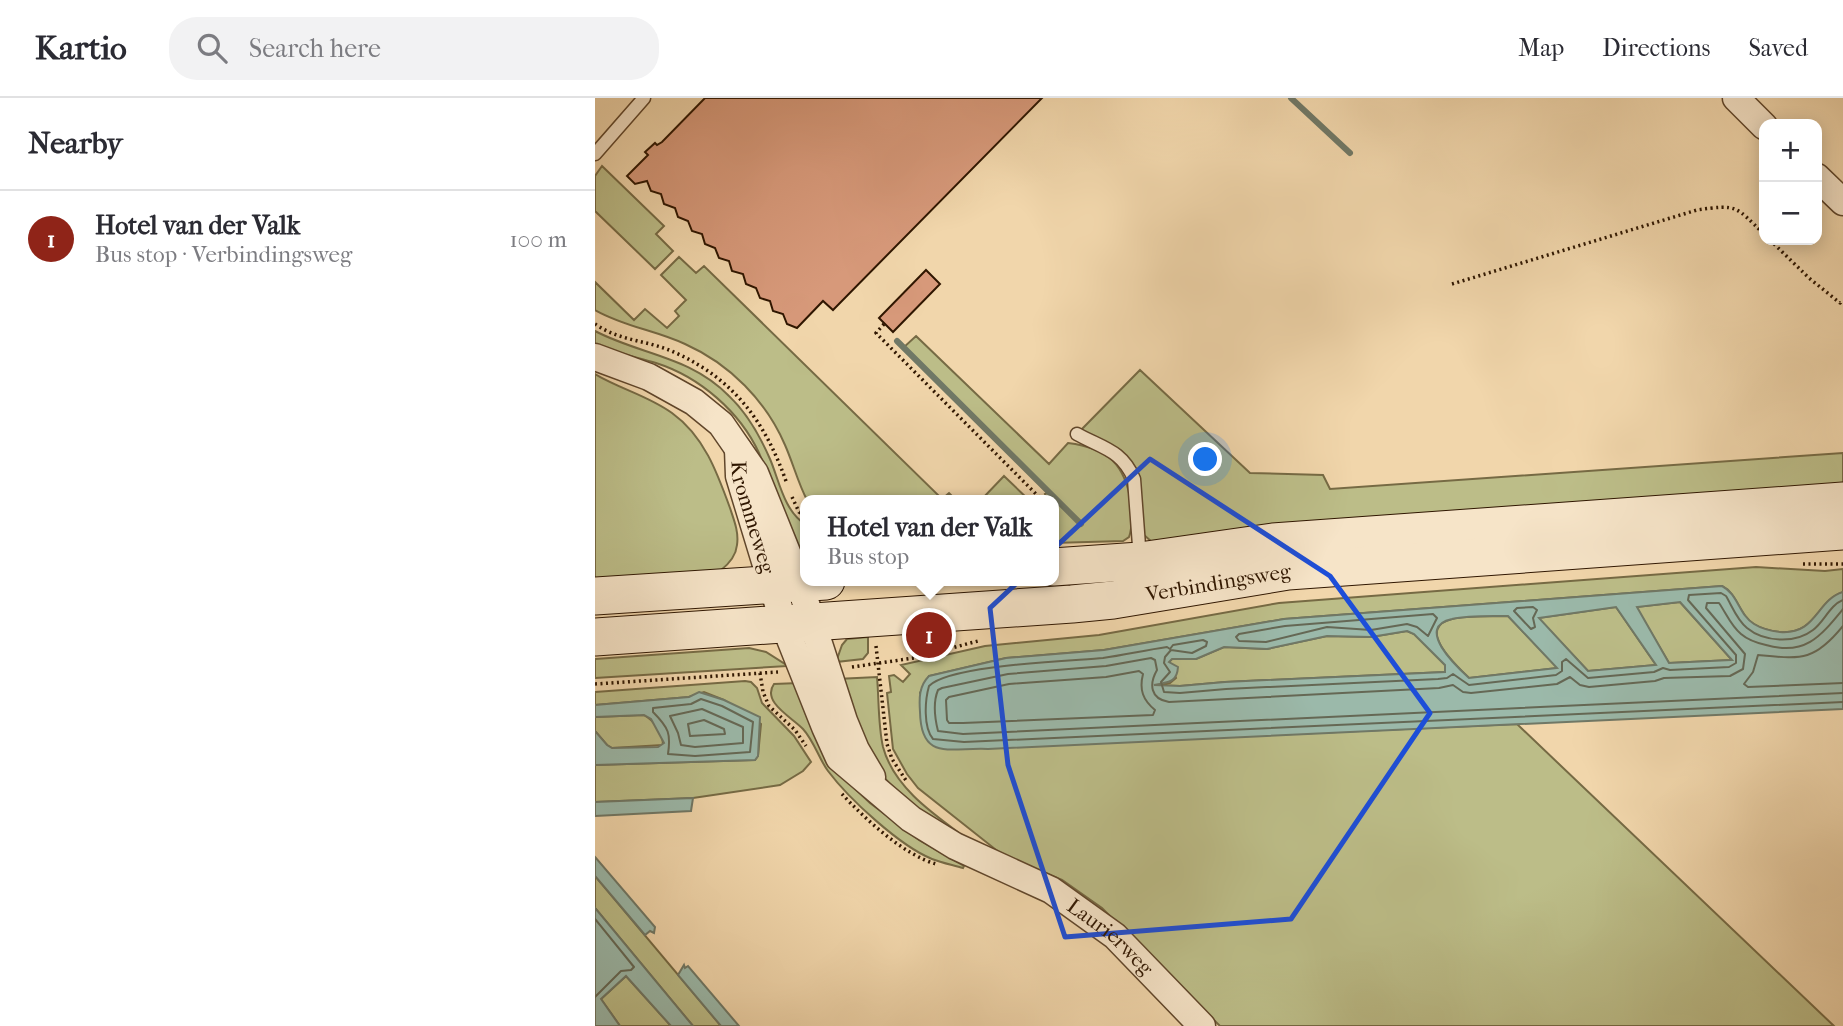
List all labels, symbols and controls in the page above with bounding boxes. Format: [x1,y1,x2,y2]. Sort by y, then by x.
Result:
search box [169,17,659,80]
text: Kartio [35,29,127,68]
icon: search [193,29,231,67]
text: Search here [249,33,381,64]
text: Map [1518,34,1564,62]
text: Directions [1602,34,1710,62]
text: Saved [1748,34,1808,62]
map controls [1759,119,1822,245]
button: + [1759,119,1822,182]
text: Nearby [28,126,123,161]
button: − [1759,182,1822,245]
text: Hotel van der Valk [95,210,300,241]
text: 1 [47,226,55,253]
text: 100 m [509,226,567,253]
text: Bus stop · Verbindingsweg [95,241,352,268]
your location [1188,442,1222,476]
street label: Krommeweg [726,460,780,577]
popup [800,495,1059,586]
text: Hotel van der Valk [827,512,1032,543]
text: Bus stop [827,543,909,570]
street label: Verbindingsweg [1143,559,1293,607]
pin: 1 [906,609,952,661]
street label: Laurierweg [1063,894,1159,981]

